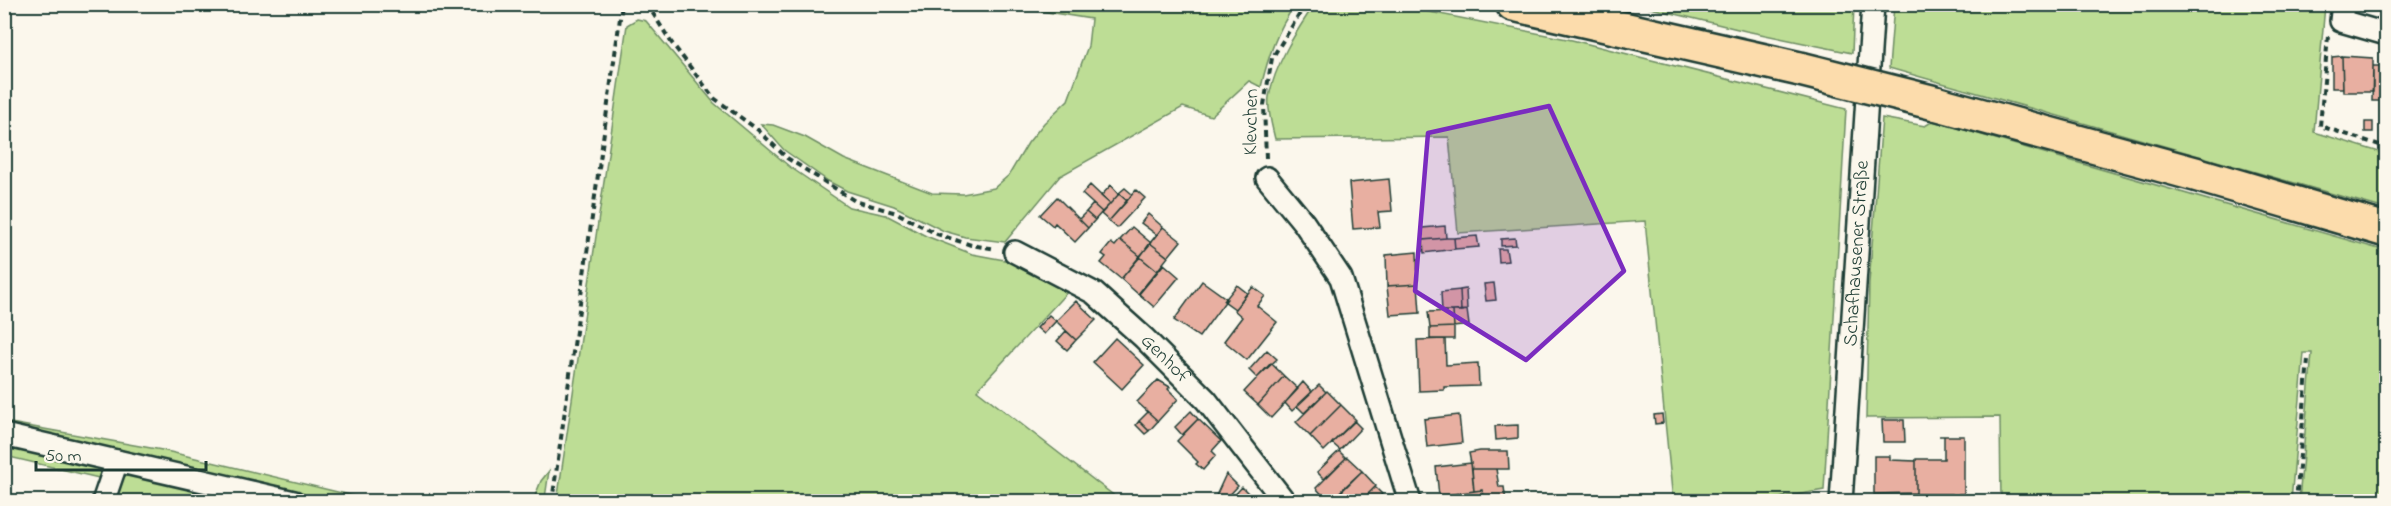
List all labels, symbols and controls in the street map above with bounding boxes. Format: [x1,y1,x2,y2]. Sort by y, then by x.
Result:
street label: Klevchen [1237,88,1267,156]
street label: Schafhausener Straße [1837,160,1877,347]
street label: Genhof [1133,327,1197,391]
scale bar [36,434,206,472]
text: 50 m [45,444,82,470]

